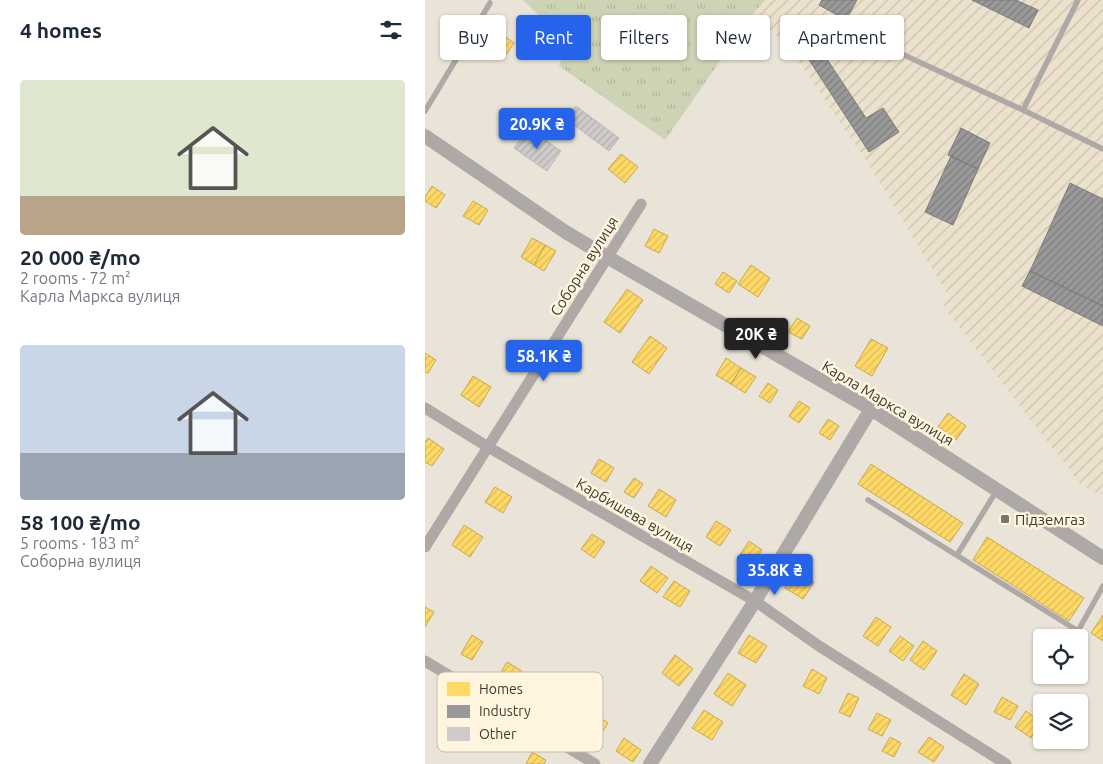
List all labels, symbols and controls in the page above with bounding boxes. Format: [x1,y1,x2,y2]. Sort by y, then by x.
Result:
chip: Buy [440,15,506,60]
chip: Rent [516,15,591,60]
chip: Filters [601,15,687,60]
chip: New [697,15,770,60]
chip: Apartment [780,15,904,60]
icon: filters [377,16,405,44]
text: 4 homes [20,18,102,42]
pin: 20.9K ₴ [491,108,583,150]
icon: home [168,113,258,203]
text: 20.9K ₴ [510,115,564,133]
street label: Соборна вулиця [547,213,621,319]
text: 20 000 ₴/mo [20,245,141,269]
text: 2 rooms · 72 m² [20,269,131,287]
text: Карла Маркса вулиця [20,287,180,305]
pin: 20K ₴ [721,318,791,360]
text: 20K ₴ [735,325,777,343]
pin: 58.1K ₴ [498,340,590,382]
text: 58.1K ₴ [517,347,571,365]
street label: Карла Маркса вулиця [819,357,957,449]
icon: home [168,378,258,468]
street label: Карбишева вулиця [573,474,697,556]
text: 58 100 ₴/mo [20,510,141,534]
place label: Підземгаз [1015,511,1085,528]
marker: Підземгаз [999,513,1011,525]
text: 5 rooms · 183 m² [20,534,140,552]
text: Соборна вулиця [20,552,141,570]
pin: 35.8K ₴ [729,554,821,596]
text: 35.8K ₴ [748,561,802,579]
map controls [1033,629,1088,749]
button: locate [1033,629,1088,684]
legend [437,672,603,752]
text: Homes [479,681,523,697]
button: layers [1033,694,1088,749]
text: Industry [479,703,531,719]
text: Other [479,726,517,742]

